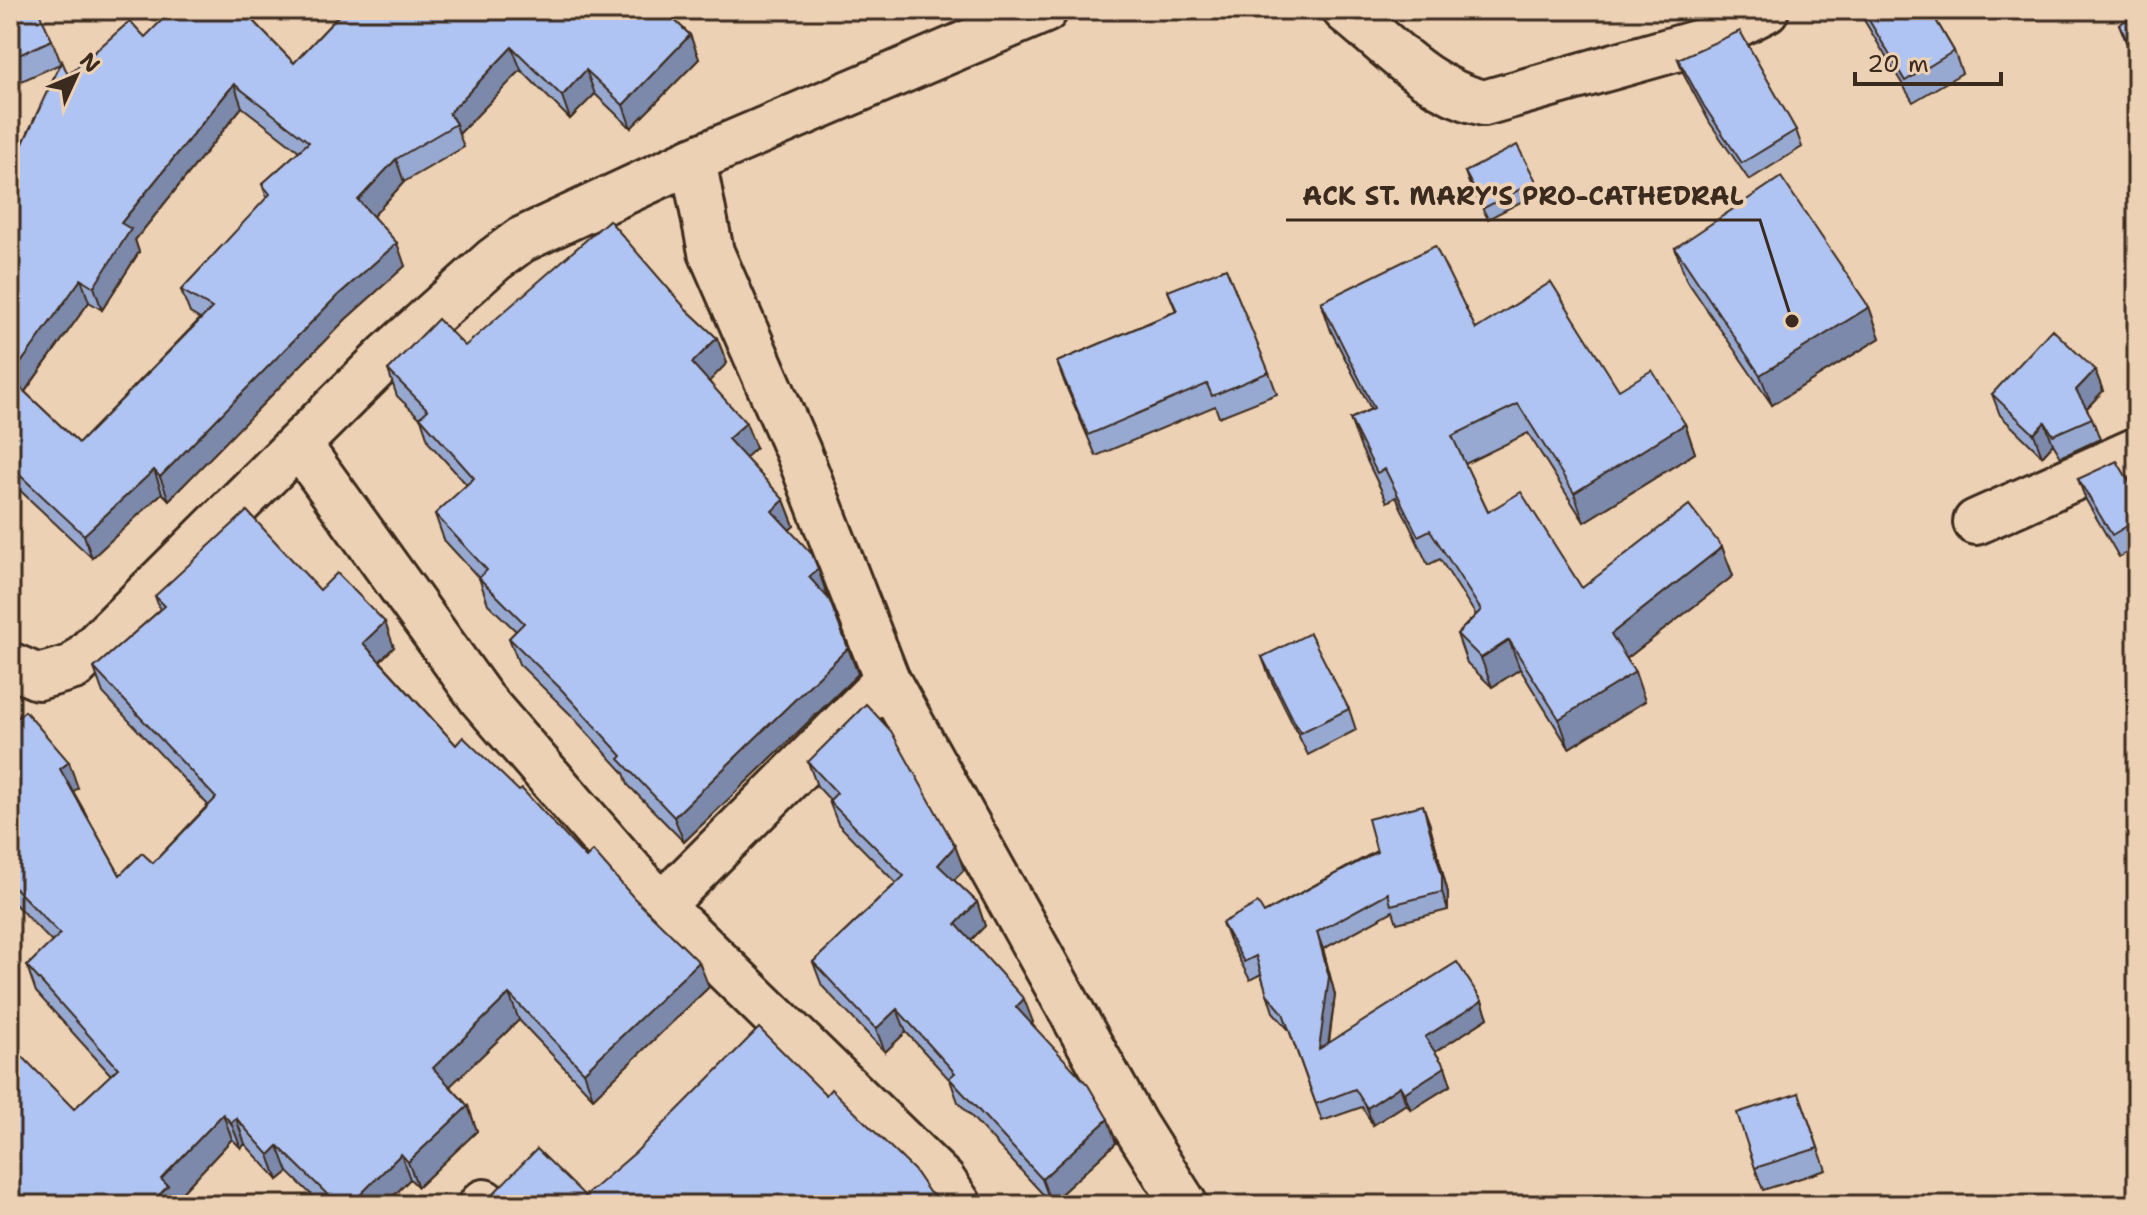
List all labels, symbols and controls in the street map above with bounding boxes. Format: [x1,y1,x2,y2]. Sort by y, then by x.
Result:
north arrow [36,36,116,116]
scale bar [1855,36,2001,86]
text: N [74,46,107,79]
text: 20 m [1867,48,1929,80]
callout: ACK ST. MARY'S PRO-CATHEDRAL [1286,170,1760,220]
text: ACK ST. MARY'S PRO-CATHEDRAL [1302,178,1744,213]

